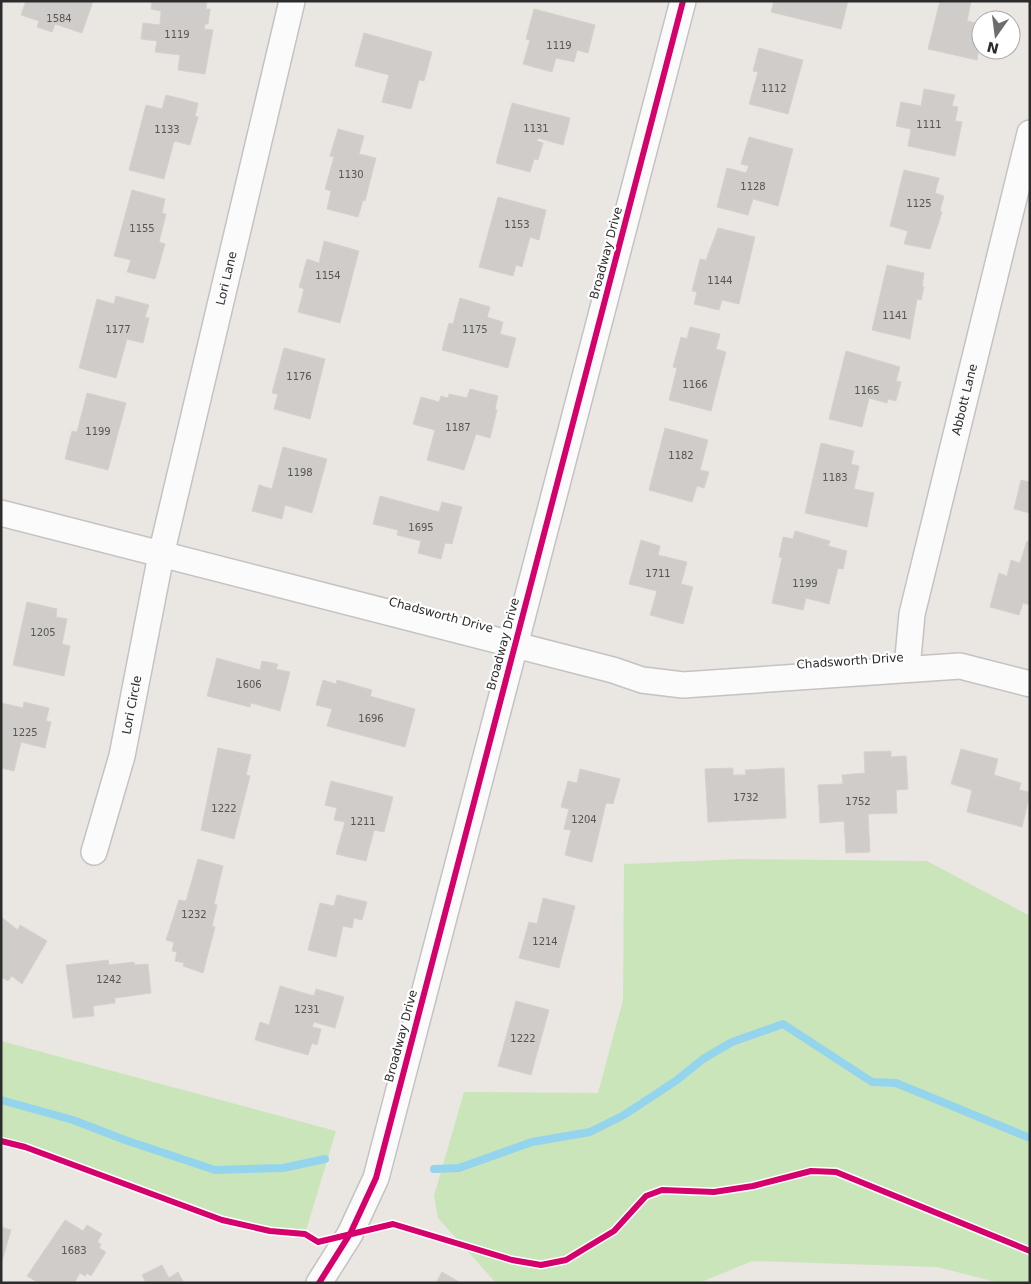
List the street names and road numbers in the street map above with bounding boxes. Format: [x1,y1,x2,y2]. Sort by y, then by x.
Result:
street label: Broadway Drive [587,205,625,301]
street label: Lori Lane [213,250,240,307]
street label: Abbott Lane [949,362,980,437]
street label: Chadsworth Drive [387,594,495,636]
street label: Broadway Drive [484,596,522,692]
street label: Chadsworth Drive [796,650,904,672]
street label: Lori Circle [119,674,144,736]
street label: Broadway Drive [382,988,420,1084]

